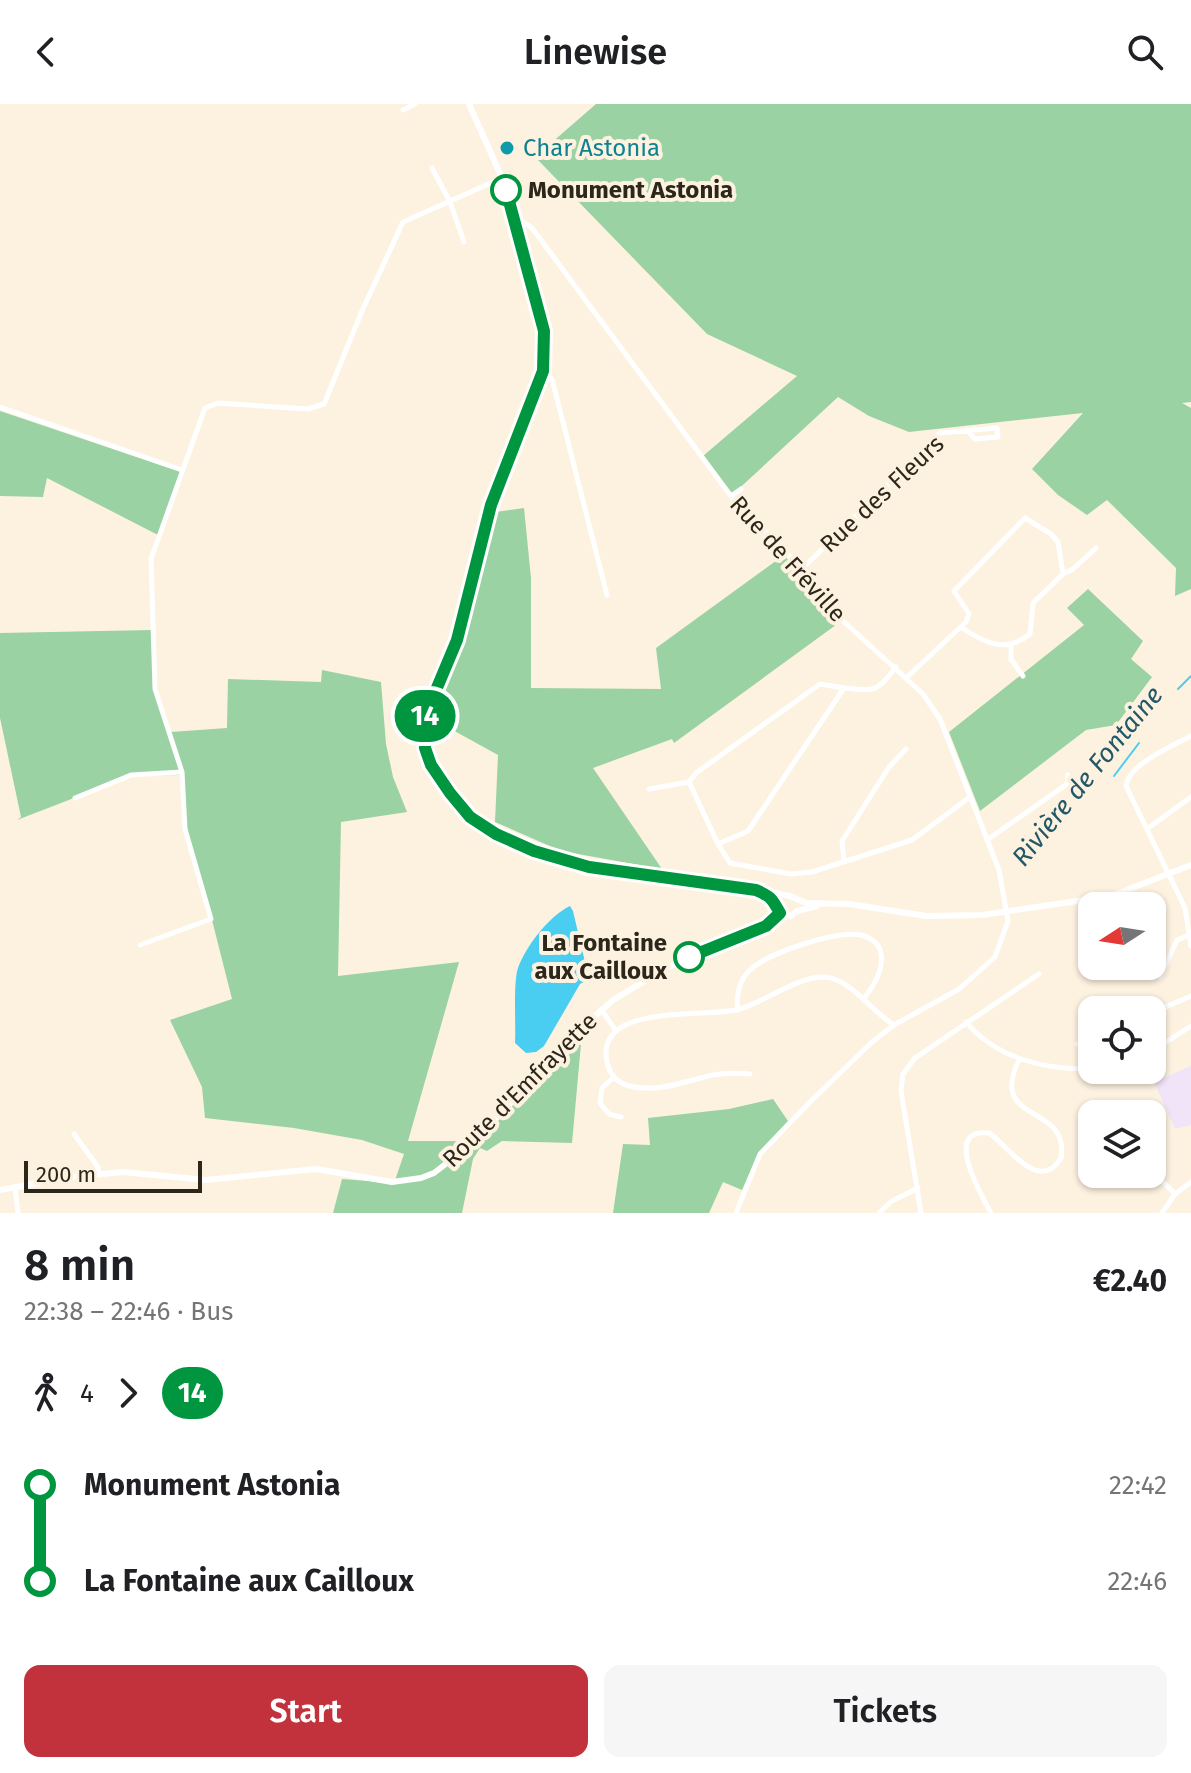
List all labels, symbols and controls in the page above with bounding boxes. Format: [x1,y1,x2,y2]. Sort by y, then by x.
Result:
icon: back [24,30,68,74]
text: Linewise [524,30,667,74]
icon: search [1123,30,1167,74]
place label: Char Astonia [523,134,660,162]
marker: Char Astonia [498,139,516,157]
marker: Monument Astonia [491,175,521,205]
place label: Monument Astonia [528,176,733,204]
street label: Rue des Fleurs [814,430,950,558]
street label: Rue de Fréville [724,490,852,628]
water label: Rivière de Fontaine [1005,680,1169,872]
line badge: 14 [389,690,461,742]
text: 14 [411,699,439,732]
north arrow [1078,892,1166,980]
map controls [1078,892,1166,1188]
place label: La Fontaine aux Cailloux [534,929,668,985]
marker: La Fontaine aux Cailloux [674,942,704,972]
button: locate [1078,996,1166,1084]
street label: Route d'Emfrayette [437,1007,603,1173]
button: layers [1078,1100,1166,1188]
scale bar [24,1157,202,1193]
text: 200 m [36,1161,96,1188]
text: 8 min [24,1239,135,1292]
text: €2.40 [1093,1263,1167,1299]
text: 22:38 – 22:46 · Bus [24,1296,233,1327]
icon: walk [24,1371,68,1415]
icon: forward [106,1371,150,1415]
text: 14 [178,1376,207,1409]
text: 4 [80,1378,94,1409]
text: Monument Astonia [84,1467,340,1503]
text: 22:42 [1109,1470,1167,1501]
text: La Fontaine aux Cailloux [84,1563,414,1599]
text: 22:46 [1107,1566,1167,1597]
button: Start [24,1665,588,1757]
button: Tickets [604,1665,1167,1757]

